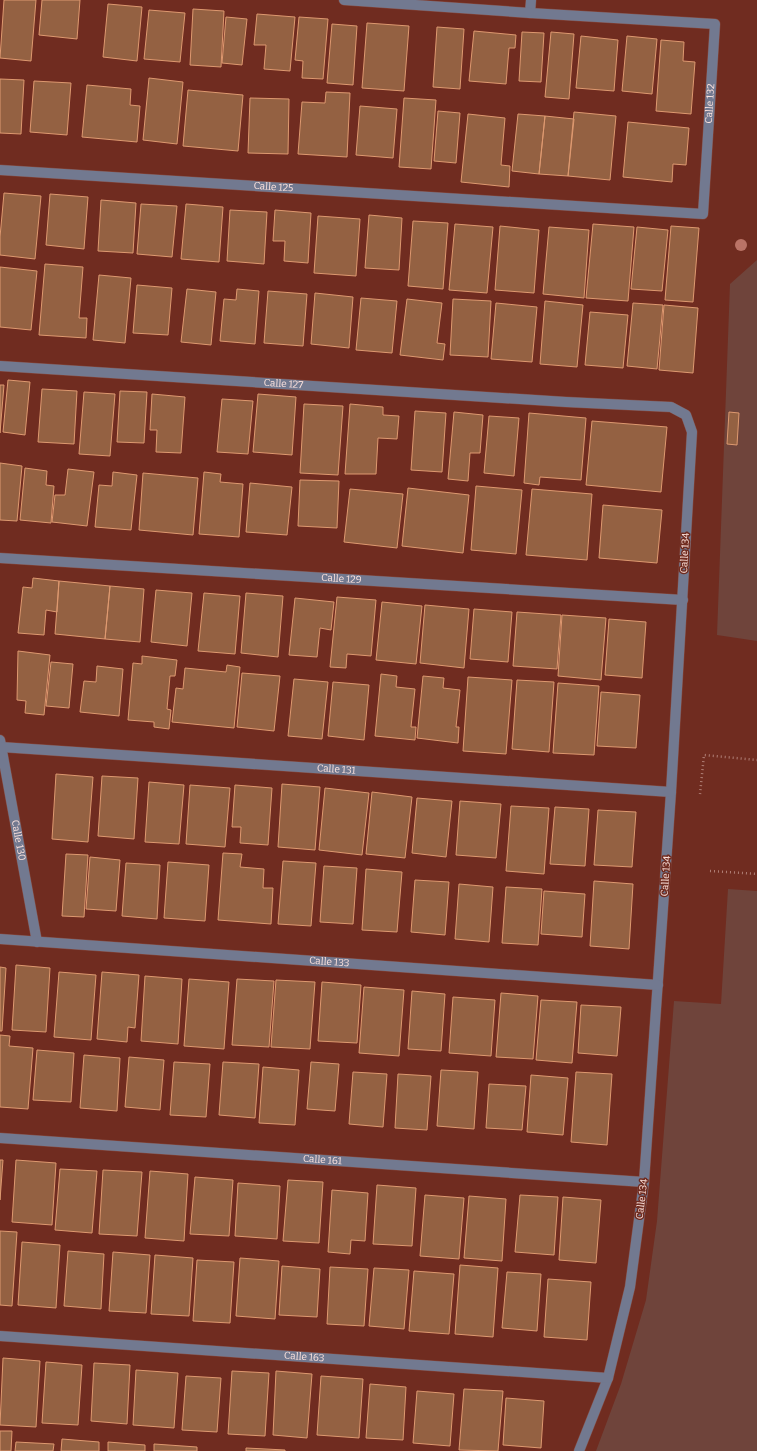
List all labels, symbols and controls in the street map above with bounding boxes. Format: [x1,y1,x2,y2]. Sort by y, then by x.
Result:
street label: Calle 132 [703,83,717,124]
street label: Calle 125 [253,180,294,194]
street label: Calle 127 [263,377,303,391]
street label: Calle 134 [678,532,692,574]
street label: Calle 129 [321,572,362,586]
street label: Calle 131 [316,762,356,777]
street label: Calle 130 [9,819,28,862]
street label: Calle 134 [659,855,673,897]
street label: Calle 133 [309,955,350,969]
street label: Calle 161 [302,1153,342,1167]
street label: Calle 134 [634,1178,650,1220]
street label: Calle 163 [284,1350,325,1364]

